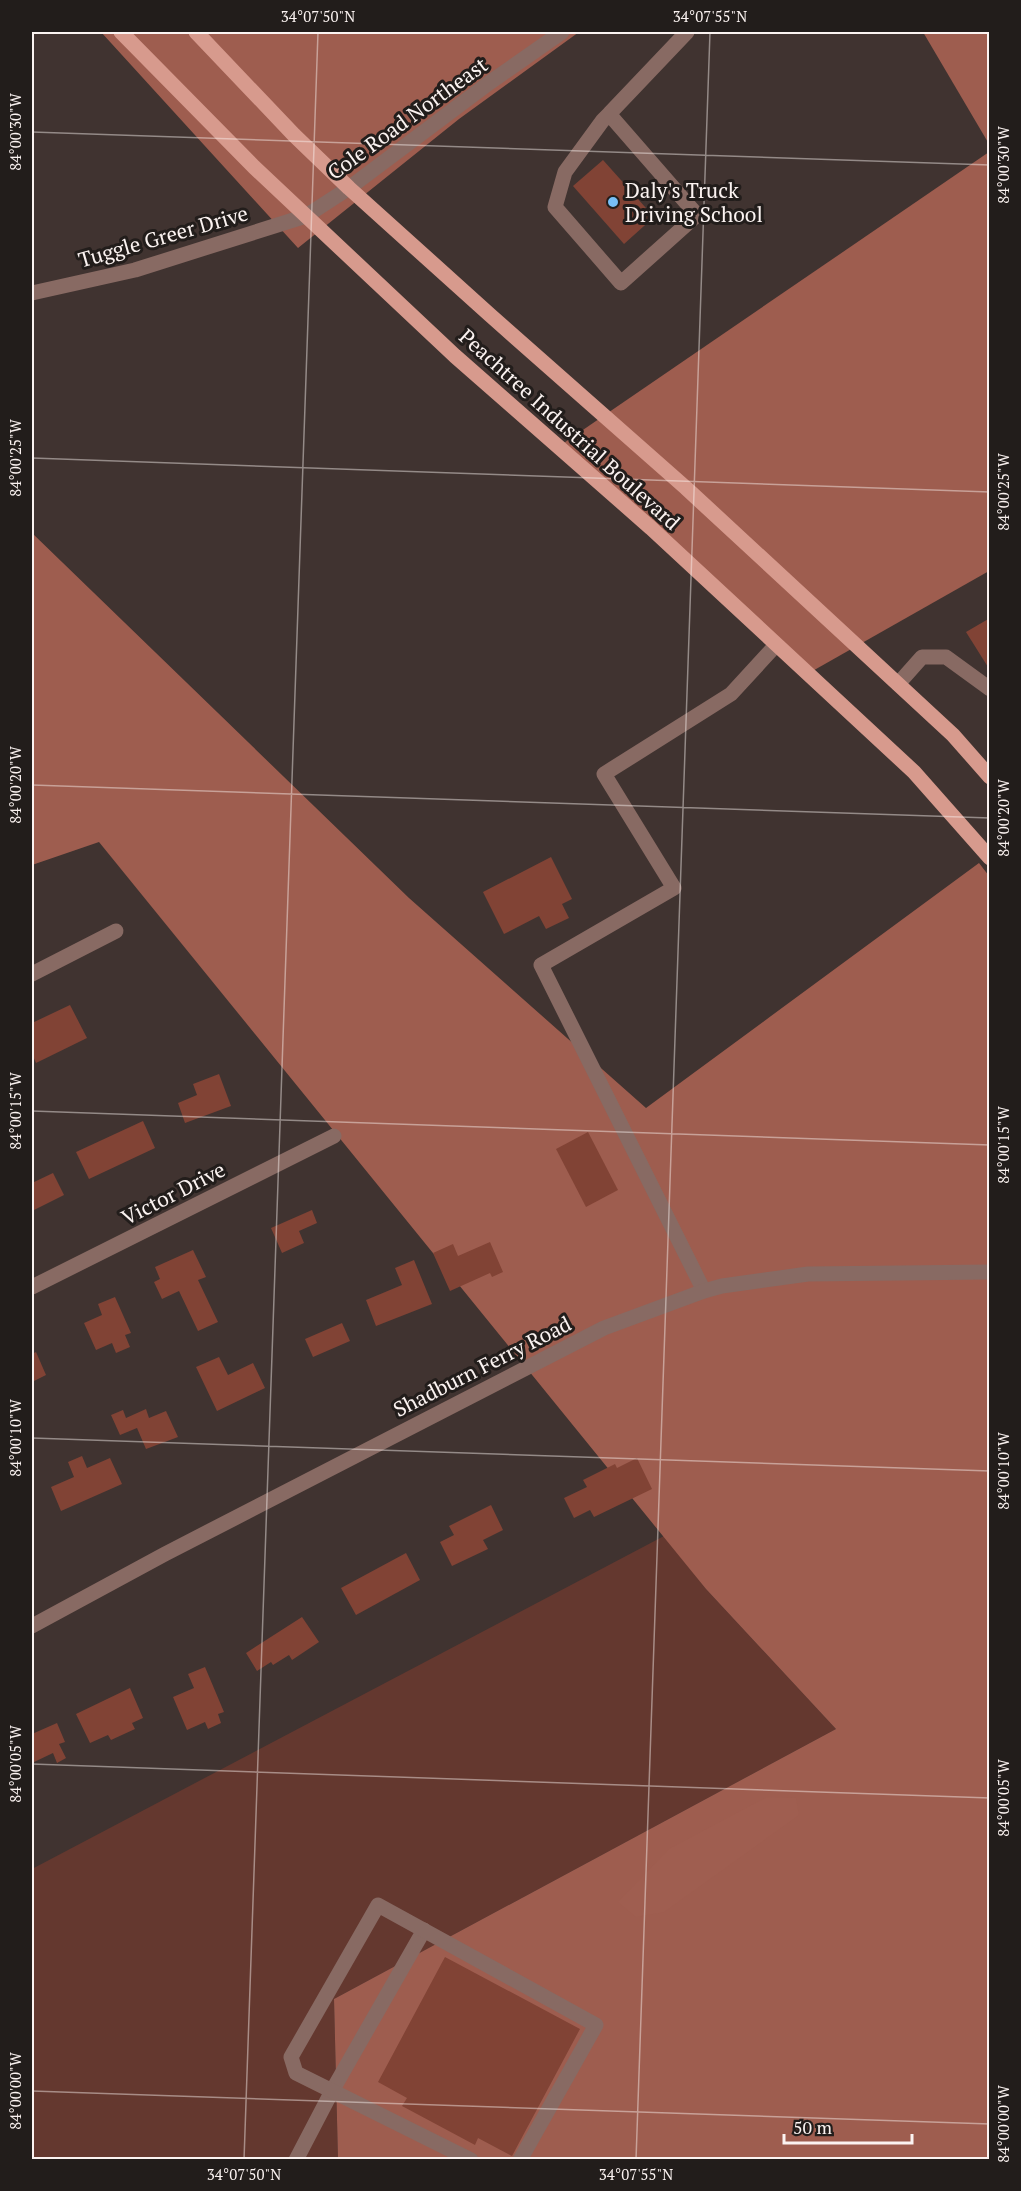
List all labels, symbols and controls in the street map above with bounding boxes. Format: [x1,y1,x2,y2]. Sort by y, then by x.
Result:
text: 34°07'50"N [281,6,355,26]
text: 34°07'55"N [673,6,747,26]
street label: Cole Road Northeast [321,50,493,186]
text: 84°00'30"W [5,92,25,171]
text: 84°00'30"W [993,125,1013,204]
place label: Daly's Truck Driving School [625,176,763,228]
marker: Daly's Truck Driving School [606,195,620,209]
street label: Tuggle Greer Drive [75,198,251,274]
street label: Peachtree Industrial Boulevard [454,322,687,536]
text: 84°00'25"W [5,418,25,497]
text: 84°00'25"W [993,452,1013,531]
text: 84°00'20"W [5,745,25,824]
text: 84°00'20"W [993,778,1013,857]
text: 84°00'15"W [5,1071,25,1150]
text: 84°00'15"W [993,1105,1013,1184]
street label: Victor Drive [116,1155,230,1231]
street label: Shadburn Ferry Road [388,1309,576,1423]
text: 84°00'10"W [5,1398,25,1477]
text: 84°00'10"W [993,1431,1013,1510]
text: 84°00'05"W [5,1724,25,1803]
text: 84°00'05"W [993,1758,1013,1837]
text: 84°00'00"W [5,2051,25,2130]
text: 84°00'00"W [993,2084,1013,2163]
scale bar [784,2107,912,2145]
text: 50 m [793,2115,833,2139]
text: 34°07'50"N [207,2164,281,2184]
text: 34°07'55"N [599,2164,673,2184]

